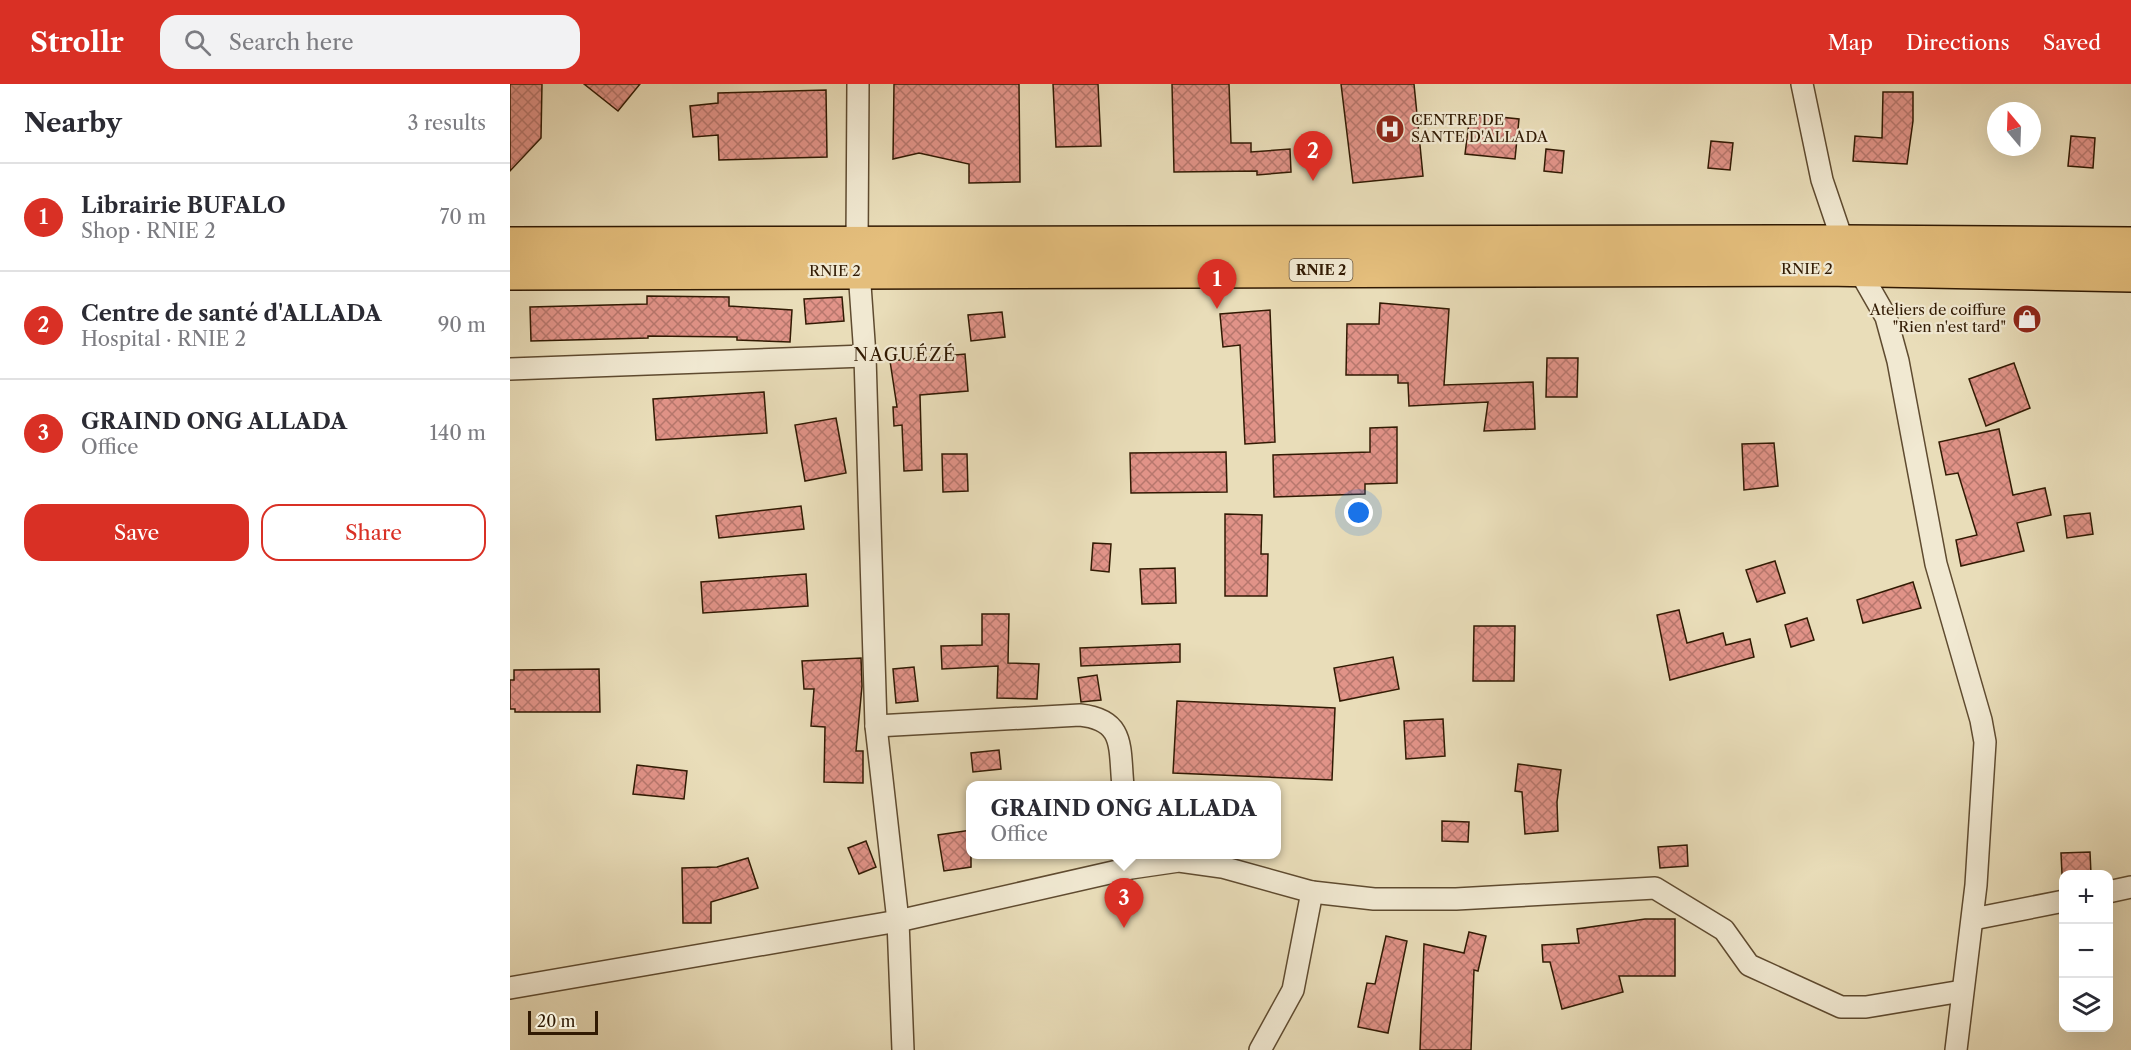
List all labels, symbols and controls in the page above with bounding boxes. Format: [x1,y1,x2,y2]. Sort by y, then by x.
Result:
search box [160,15,580,69]
text: Strollr [30,25,124,59]
icon: search [181,26,214,59]
text: Search here [229,29,353,56]
text: Map [1828,30,1873,55]
text: Directions [1906,30,2010,55]
text: Saved [2043,30,2101,55]
north arrow [1987,102,2041,156]
text: Nearby [24,107,122,139]
place label: CENTRE DE SANTE D'ALLADA [1411,110,1549,146]
text: 3 results [408,111,486,135]
hospital icon: CENTRE DE SANTE D'ALLADA [1374,113,1406,145]
pin: 2 [1294,132,1332,181]
text: Librairie BUFALO [81,192,286,219]
text: 1 [39,205,48,229]
text: 70 m [440,205,486,229]
text: Shop · RNIE 2 [81,219,216,243]
road number: RNIE 2 [1290,259,1352,281]
street label: RNIE 2 [1781,259,1833,278]
pin: 1 [1198,260,1236,309]
street label: RNIE 2 [809,261,861,280]
text: Centre de santé d'ALLADA [81,300,381,327]
place label: Ateliers de coiffure "Rien n'est tard" [1869,300,2006,336]
shop icon: Ateliers de coiffure "Rien n'est tard" [2011,303,2043,335]
text: 2 [38,313,49,337]
text: 90 m [438,313,486,337]
text: Hospital · RNIE 2 [81,327,246,351]
district label: NAGUÉZÉ [853,343,957,366]
text: GRAIND ONG ALLADA [81,408,347,435]
text: 3 [38,421,49,445]
text: 140 m [429,421,486,445]
text: Office [81,435,139,459]
your location [1344,498,1373,527]
button: Save [24,504,249,561]
button: Share [261,504,486,561]
popup [966,781,1281,859]
text: GRAIND ONG ALLADA [990,795,1257,822]
text: Office [990,822,1048,846]
map controls [2059,870,2113,1032]
button: + [2059,870,2113,924]
pin: 3 [1104,878,1144,928]
button: − [2059,924,2113,978]
button: layers [2059,978,2113,1032]
scale bar [528,1008,598,1036]
text: 20 m [537,1011,576,1031]

